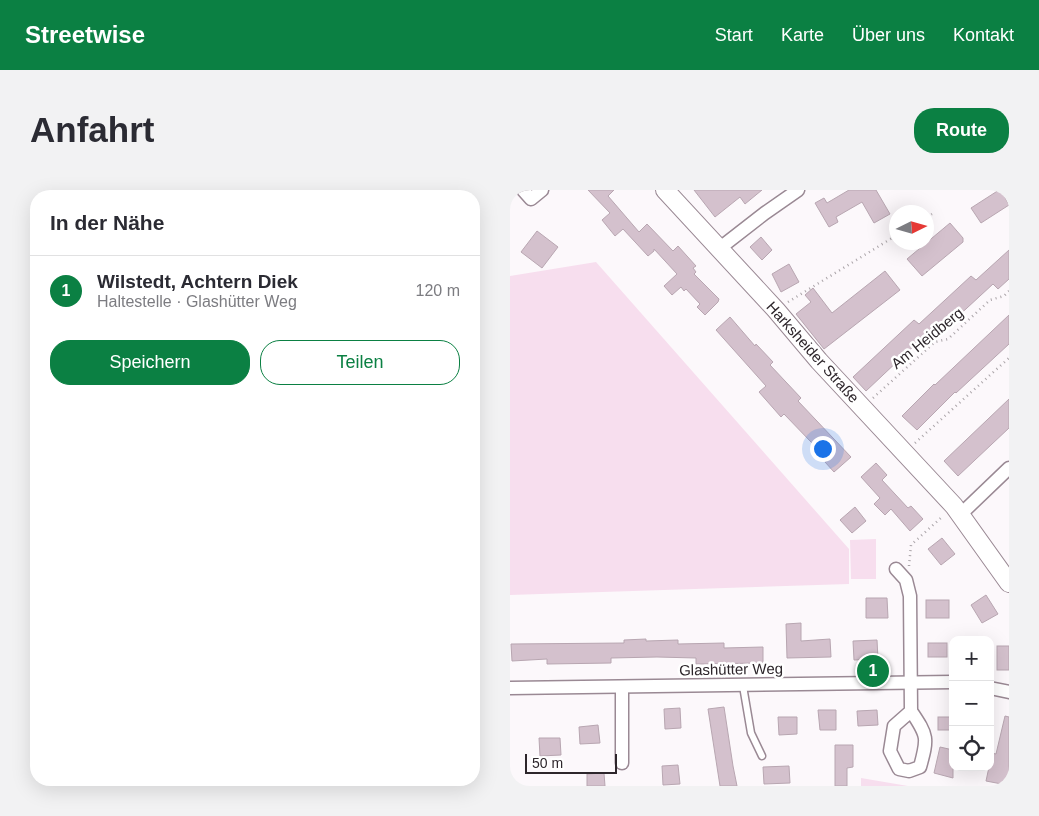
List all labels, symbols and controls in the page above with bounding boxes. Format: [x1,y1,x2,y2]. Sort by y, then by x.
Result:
text: Streetwise [25,21,145,48]
text: Start [715,25,753,45]
text: Karte [781,25,824,45]
text: Über uns [852,25,925,45]
text: Kontakt [953,25,1014,45]
button: Route [914,108,1009,153]
text: Anfahrt [30,110,154,149]
north arrow [889,205,934,250]
text: In der Nähe [50,211,164,234]
text: Wilstedt, Achtern Diek [97,271,298,292]
text: 1 [62,282,70,299]
text: 120 m [416,282,460,299]
text: Haltestelle · Glashütter Weg [97,293,297,310]
street label: Harksheider Straße [763,298,863,406]
street label: Am Heidberg [888,304,966,372]
button: Speichern [50,340,250,385]
button: Teilen [260,340,460,385]
your location [810,436,836,462]
map controls [949,636,994,771]
button: + [949,636,994,681]
pin: 1 [857,652,889,690]
street label: Glashütter Weg [679,660,783,678]
button: − [949,681,994,726]
button: locate [949,726,994,771]
scale bar [525,751,618,774]
text: 50 m [532,755,563,771]

